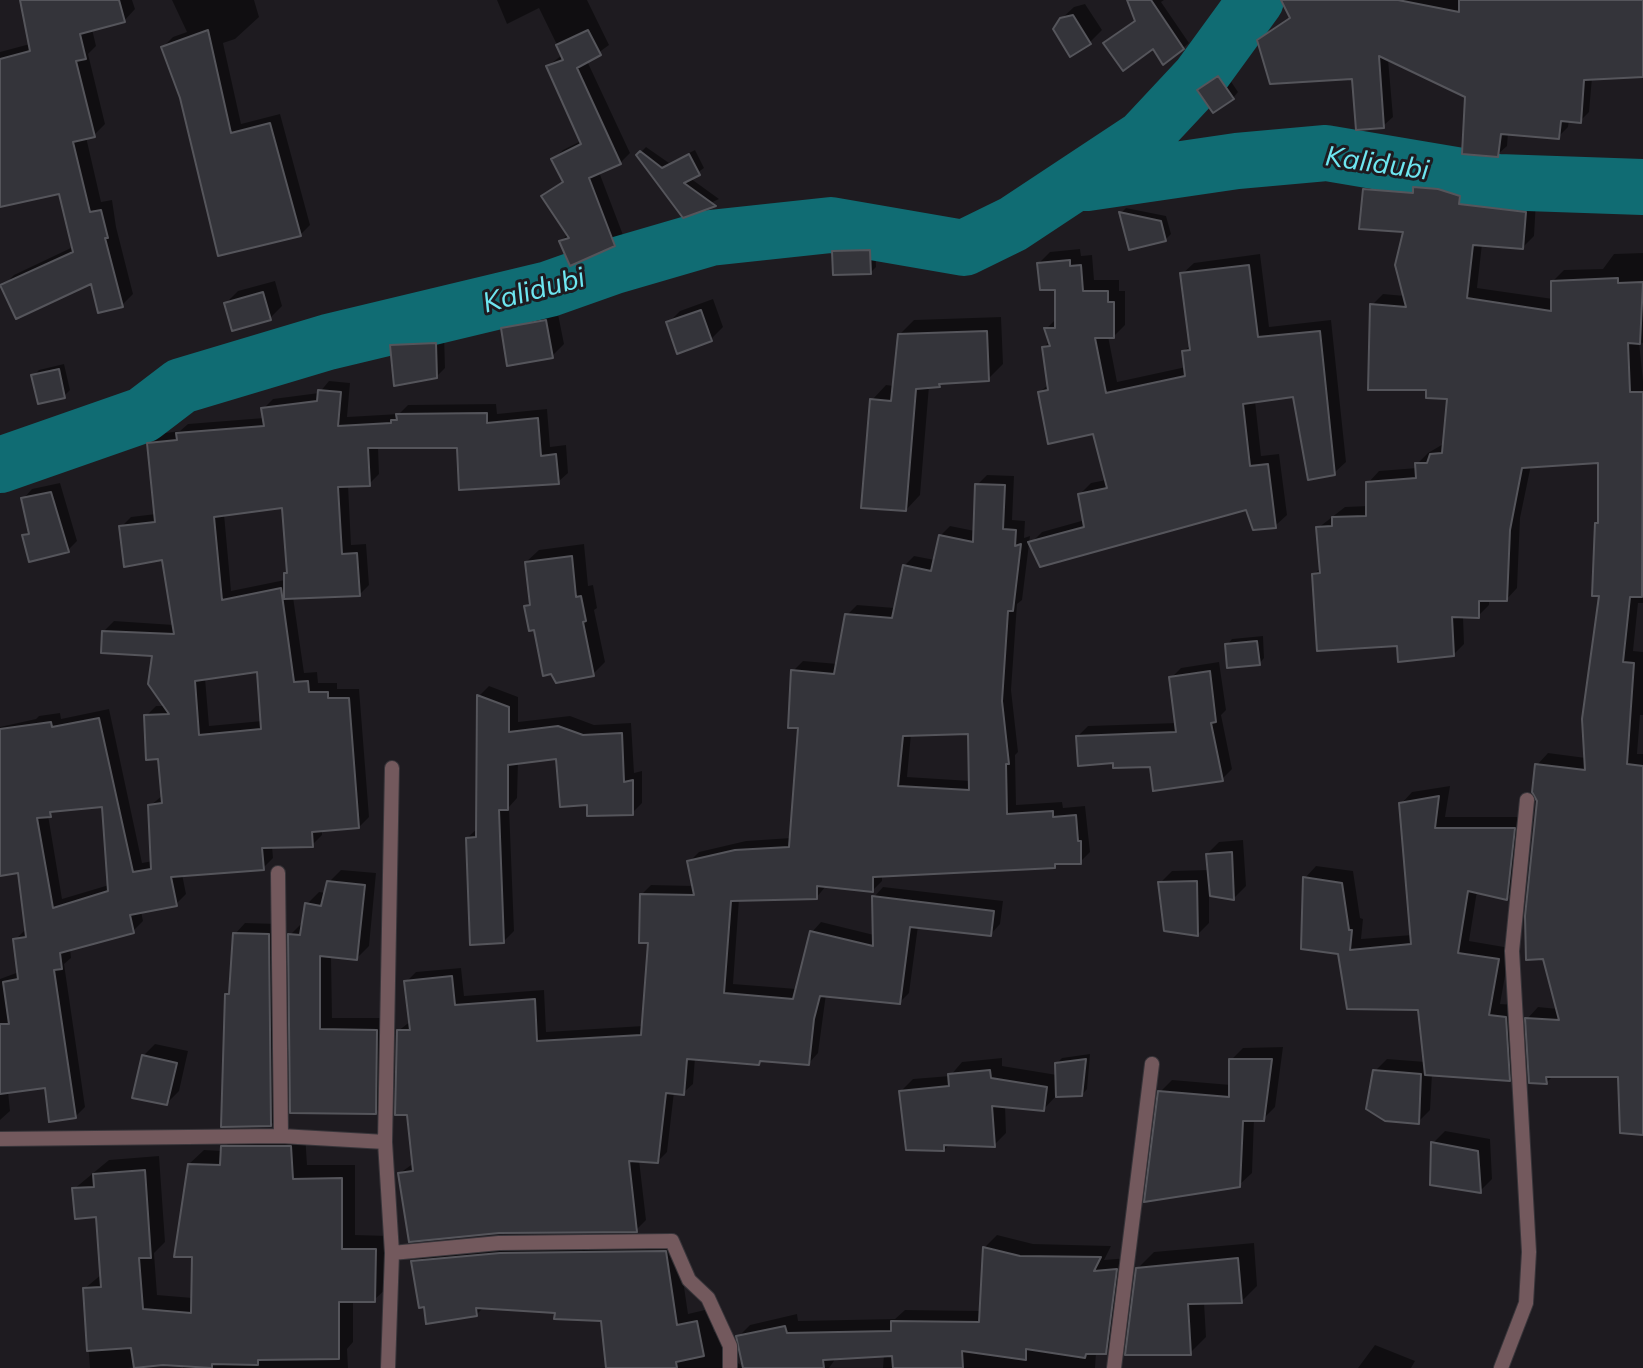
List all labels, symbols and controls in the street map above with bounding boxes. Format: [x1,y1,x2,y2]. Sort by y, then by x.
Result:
water label: Kalidubi [1323,140,1431,188]
water label: Kalidubi [479,261,589,321]

